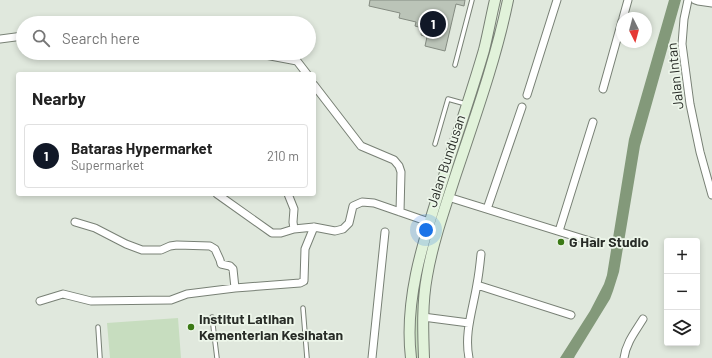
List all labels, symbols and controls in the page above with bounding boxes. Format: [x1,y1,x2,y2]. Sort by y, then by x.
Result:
pin: 1 [420,9,446,39]
north arrow [616,12,652,48]
search box [16,16,316,60]
icon: search [30,27,52,49]
text: Search here [62,29,140,47]
street label: Jalan Intan [663,42,686,110]
text: Nearby [32,88,86,108]
street label: Jalan Bundusan [423,113,468,209]
text: Bataras Hypermarket [71,139,212,157]
text: 1 [44,148,48,164]
text: 210 m [267,148,299,164]
text: Supermarket [71,157,144,173]
your location [416,220,436,240]
place label: G Hair Studio [569,233,649,250]
marker: G Hair Studio [556,237,566,247]
map controls [664,238,700,346]
button: + [664,238,700,274]
button: − [664,274,700,310]
place label: Institut Latihan Kementerian Kesihatan [199,310,343,343]
button: layers [664,310,700,346]
marker: Institut Latihan Kementerian Kesihatan [186,322,196,332]

